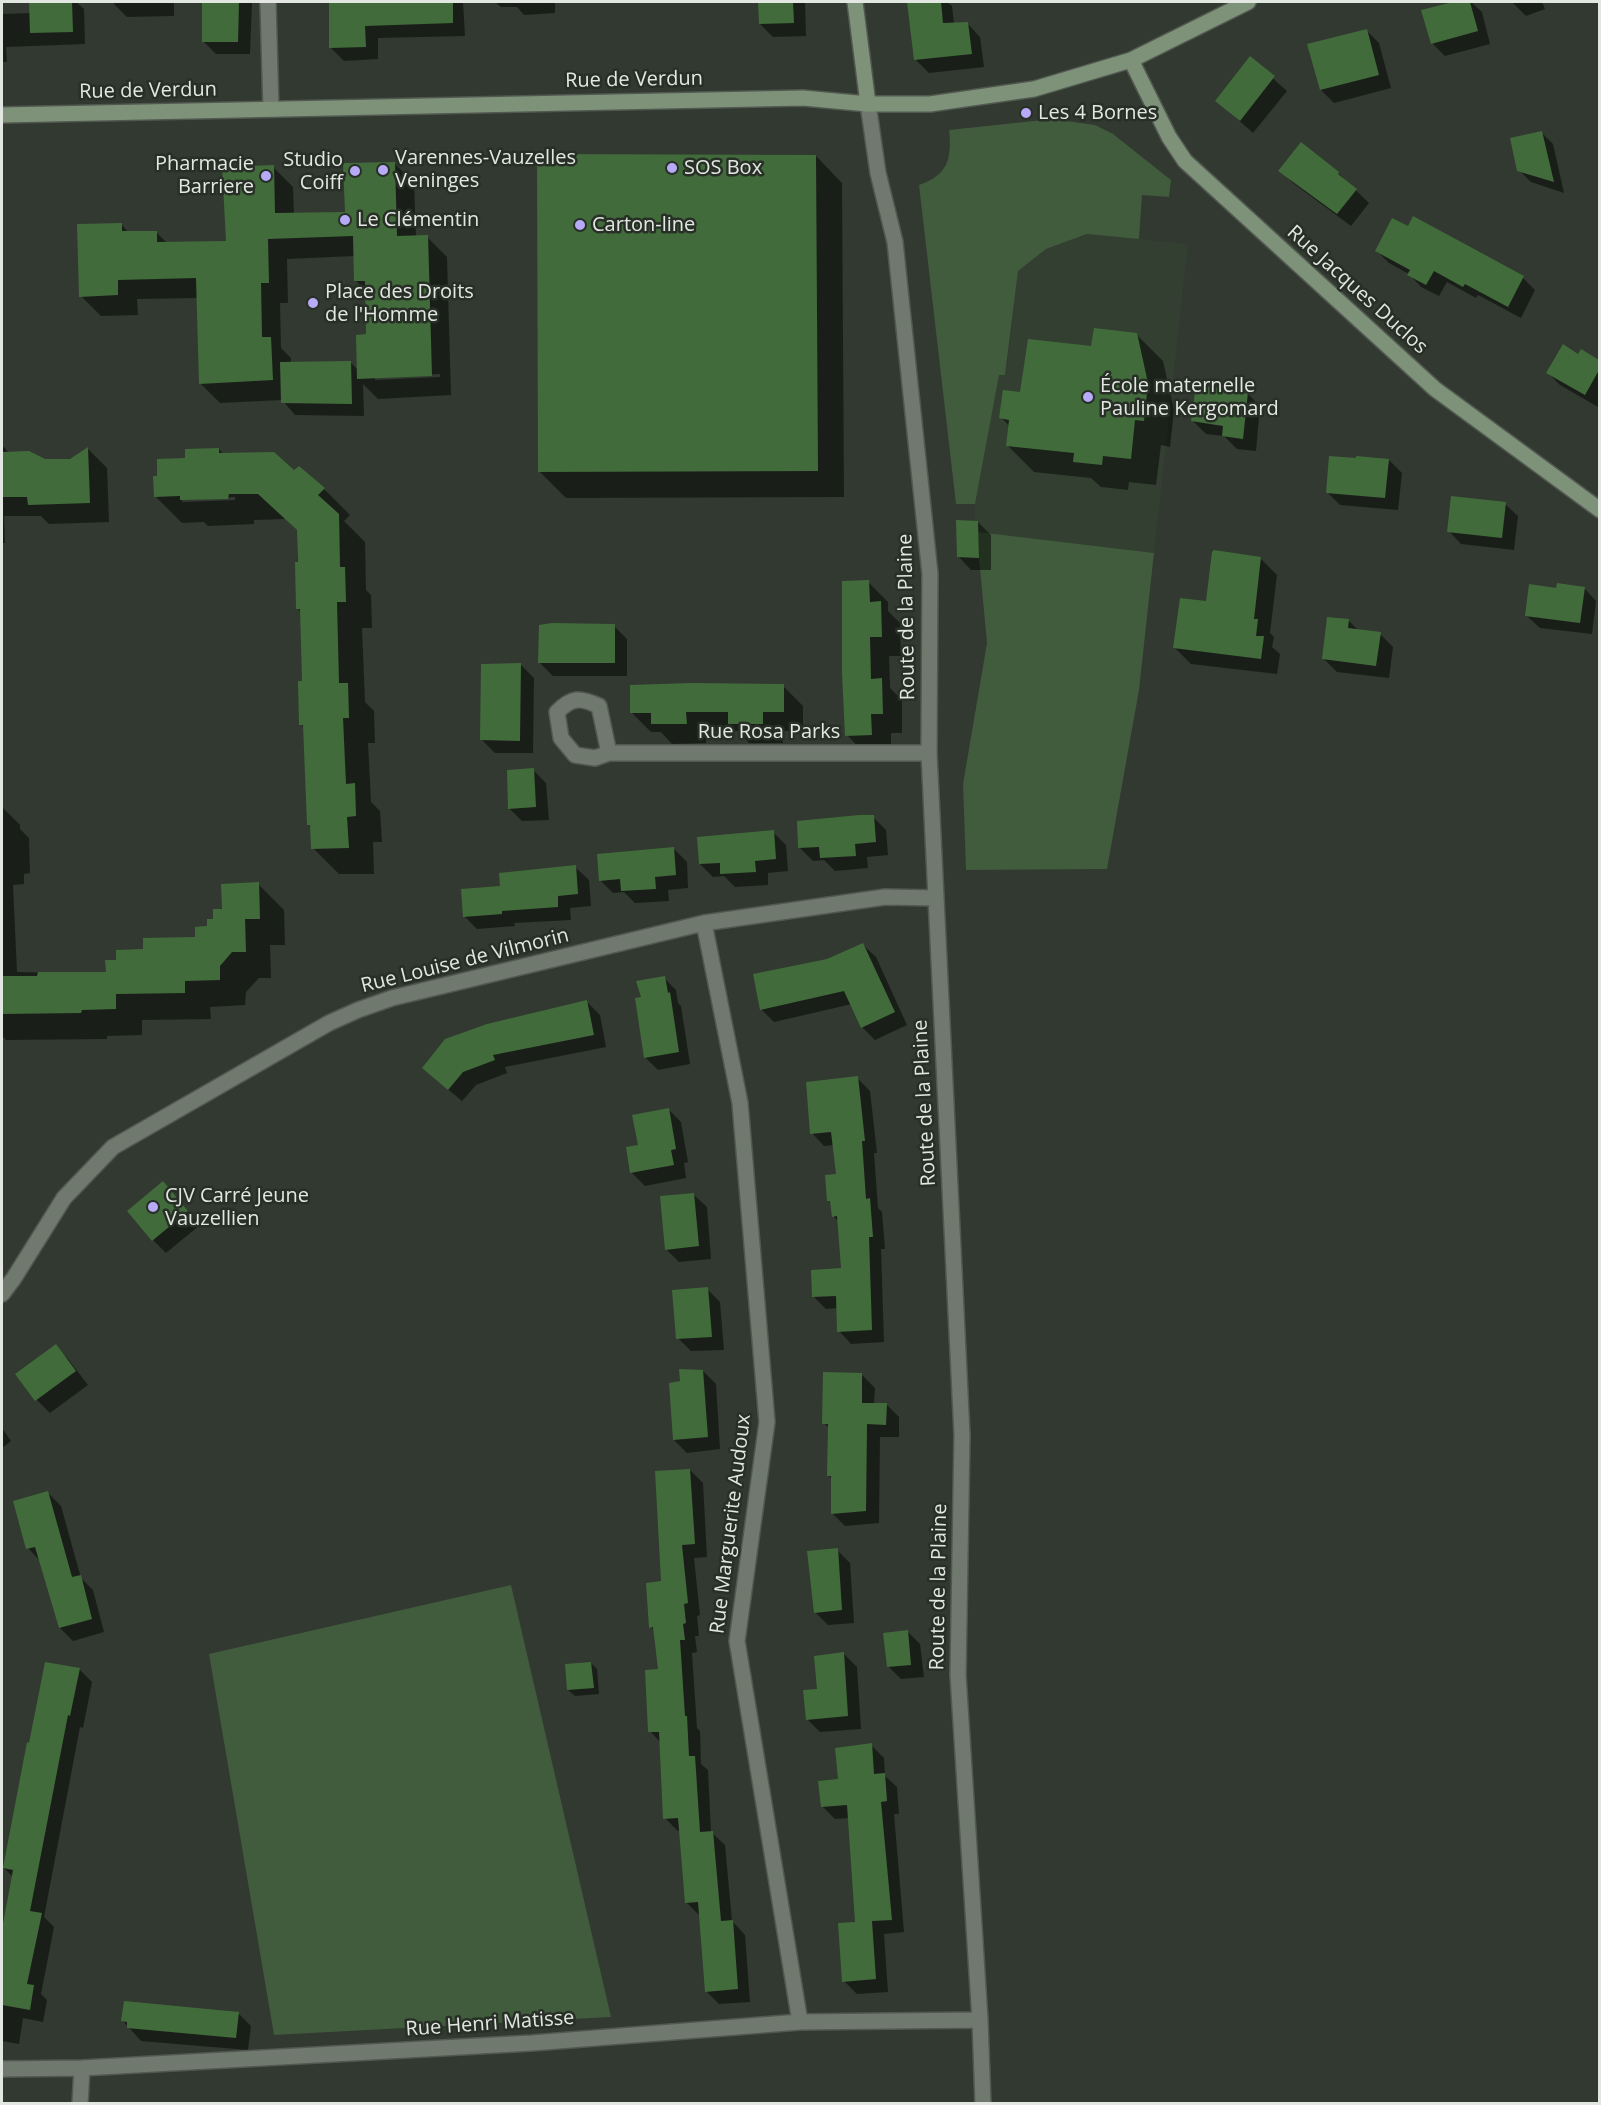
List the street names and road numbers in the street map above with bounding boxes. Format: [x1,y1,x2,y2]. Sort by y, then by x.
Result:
street label: Rue de Verdun [565,67,703,93]
street label: Rue de Verdun [79,78,217,104]
street label: Rue Jacques Duclos [1282,221,1432,359]
street label: Route de la Plaine [894,533,920,701]
street label: Rue Rosa Parks [698,720,840,744]
street label: Rue Louise de Vilmorin [359,924,571,998]
street label: Route de la Plaine [909,1019,941,1187]
street label: Rue Marguerite Audoux [706,1413,756,1635]
street label: Route de la Plaine [926,1503,952,1671]
street label: Rue Henri Matisse [405,2006,575,2042]

